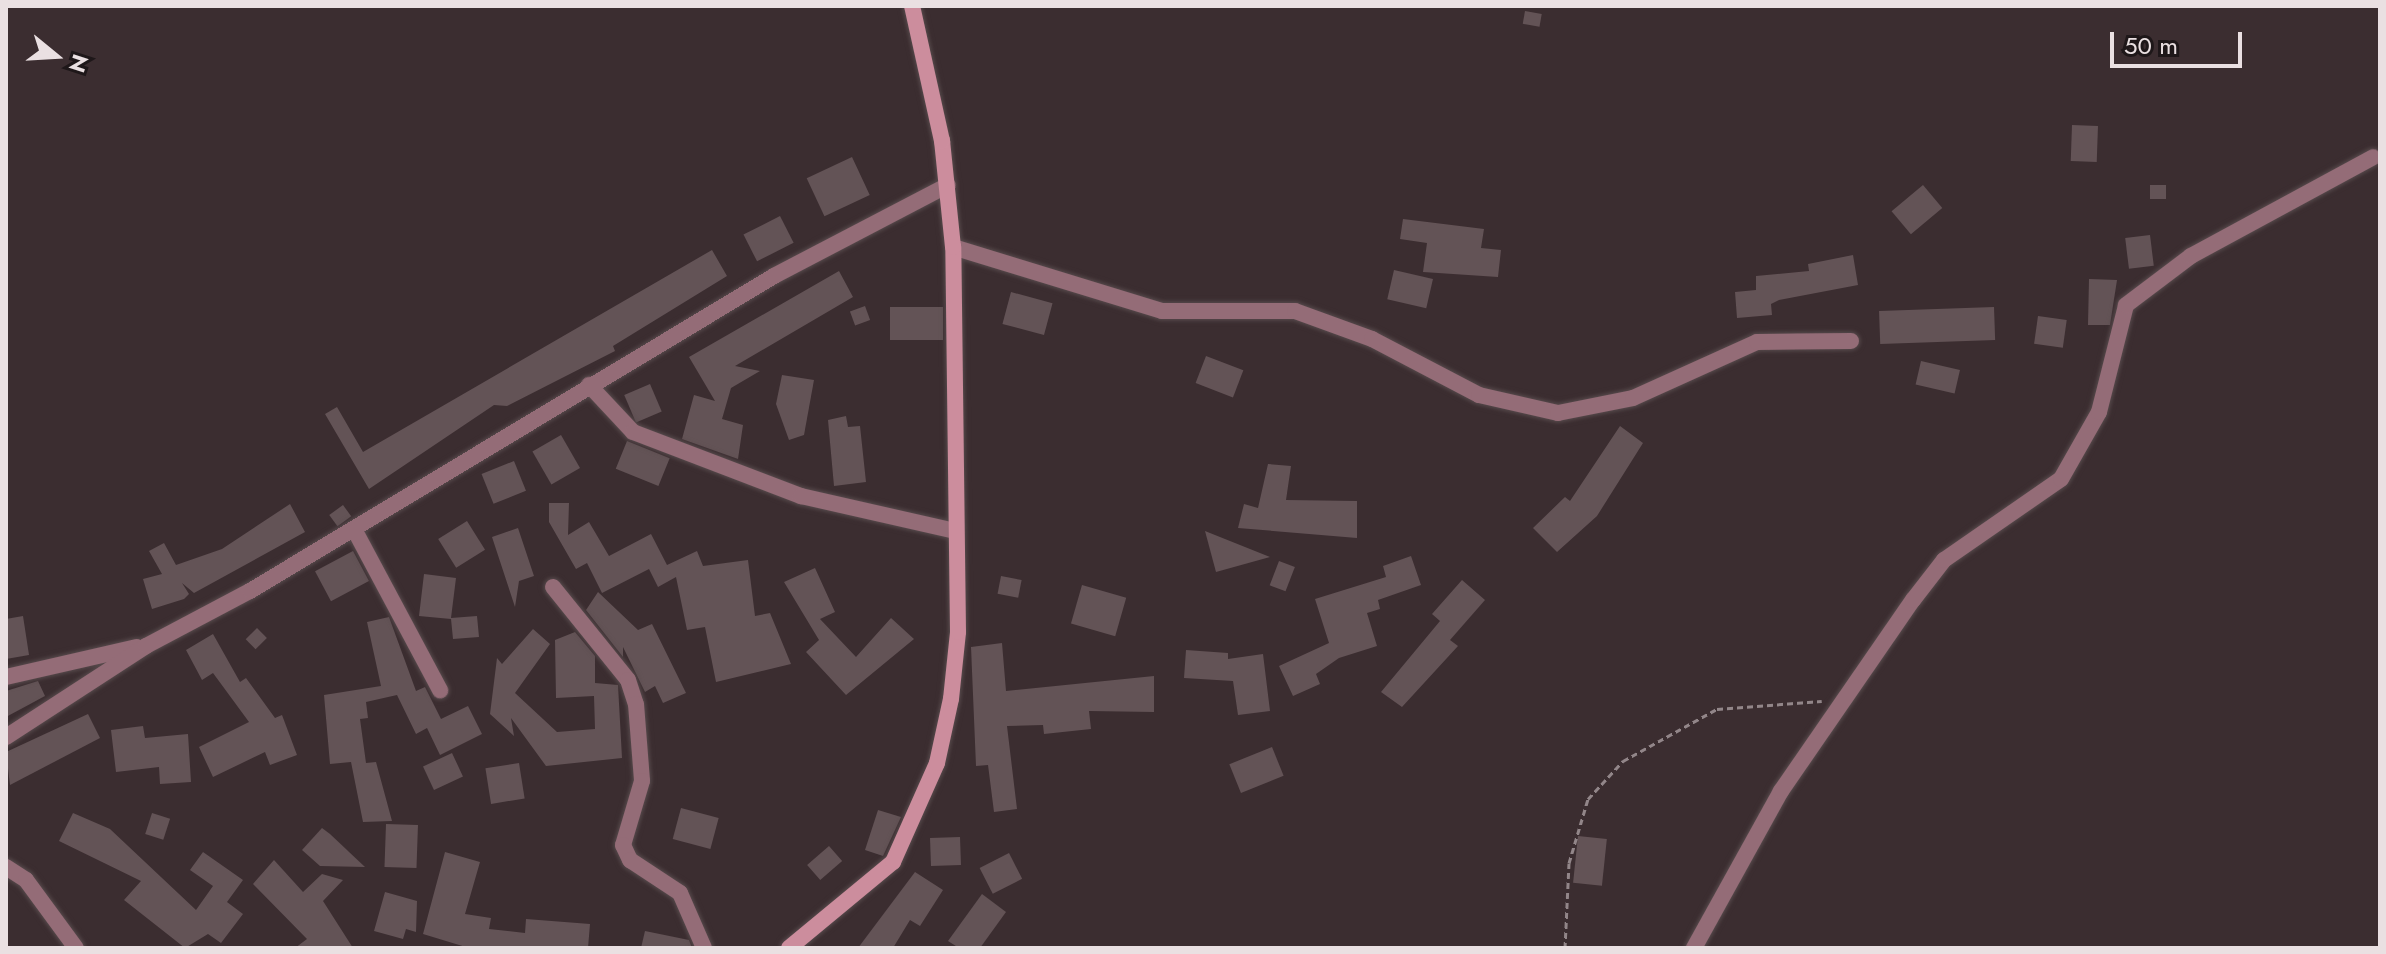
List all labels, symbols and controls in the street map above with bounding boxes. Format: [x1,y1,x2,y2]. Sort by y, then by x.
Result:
north arrow [16,16,96,96]
scale bar [2114,16,2246,66]
text: 50 m [2124,28,2178,63]
text: N [61,50,97,77]

